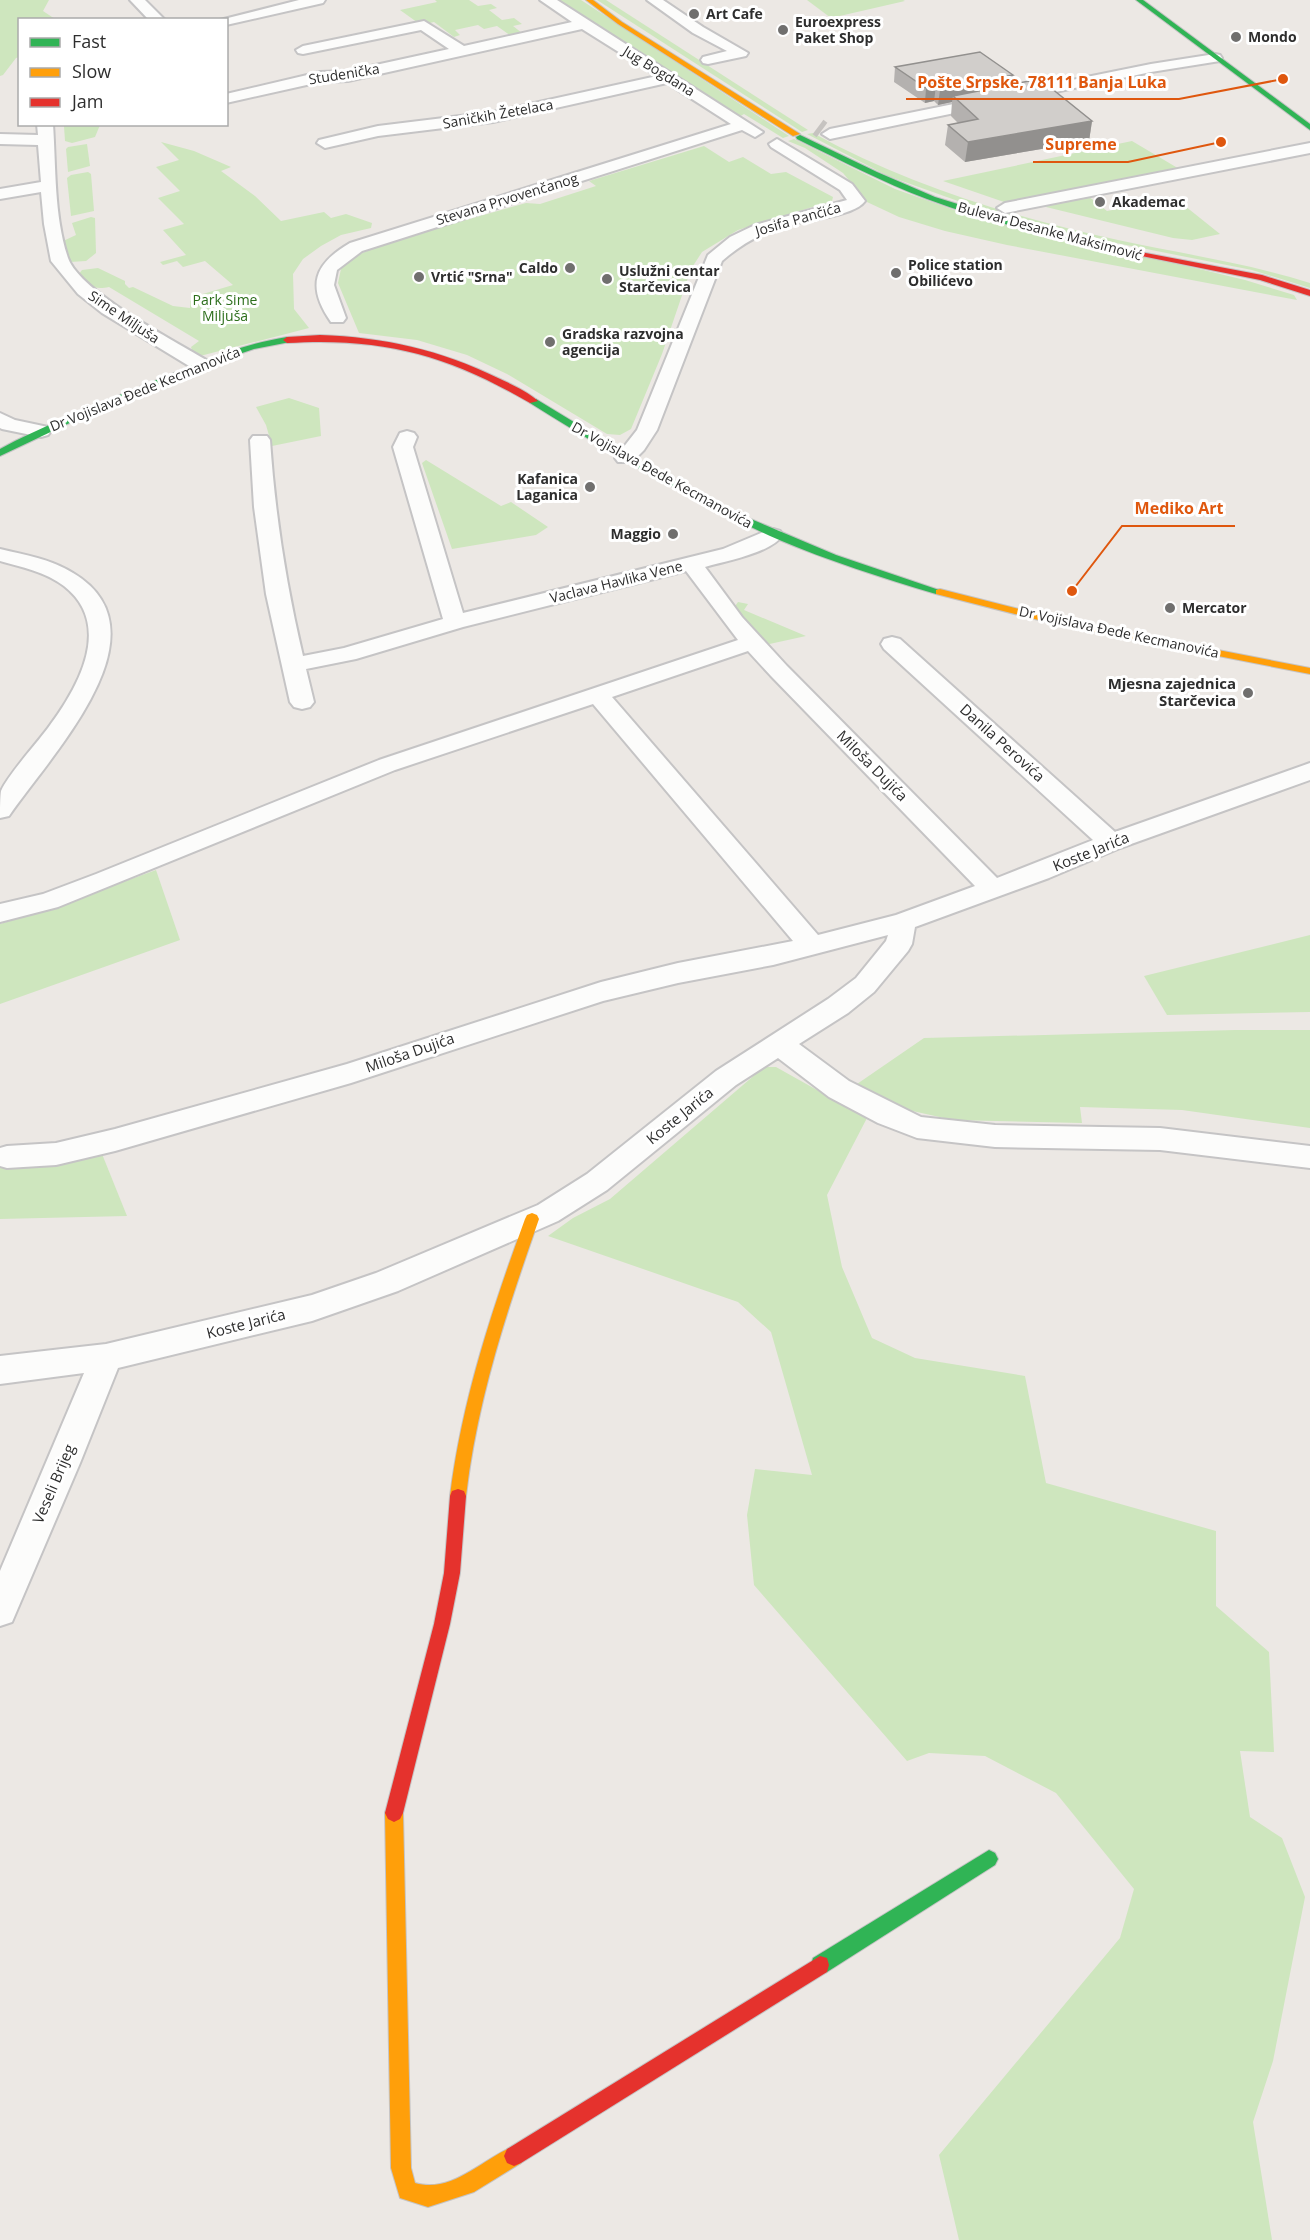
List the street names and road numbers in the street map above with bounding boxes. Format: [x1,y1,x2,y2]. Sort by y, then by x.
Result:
street label: Jug Bogdana [618,40,699,100]
street label: Studenička [307,59,381,88]
street label: Saničkih Žetelaca [441,94,555,133]
street label: Stevana Prvovenčanog [434,168,580,229]
street label: Josifa Pančića [751,197,843,240]
street label: Bulevar Desanke Maksimović [956,197,1144,264]
street label: Sime Miljuša [85,286,164,347]
street label: Dr Vojislava Đede Kecmanovića [47,342,243,436]
street label: Dr Vojislava Đede Kecmanovića [569,417,756,532]
street label: Vaclava Havlika Vene [548,556,684,607]
street label: Dr Vojislava Đede Kecmanovića [1017,601,1221,662]
street label: Danila Perovića [956,699,1049,786]
street label: Miloša Dujića [833,725,913,805]
street label: Koste Jarića [1049,827,1132,875]
street label: Miloša Dujića [363,1028,457,1077]
street label: Koste Jarića [642,1082,717,1148]
street label: Koste Jarića [204,1304,287,1343]
street label: Veseli Brijeg [27,1441,79,1526]

